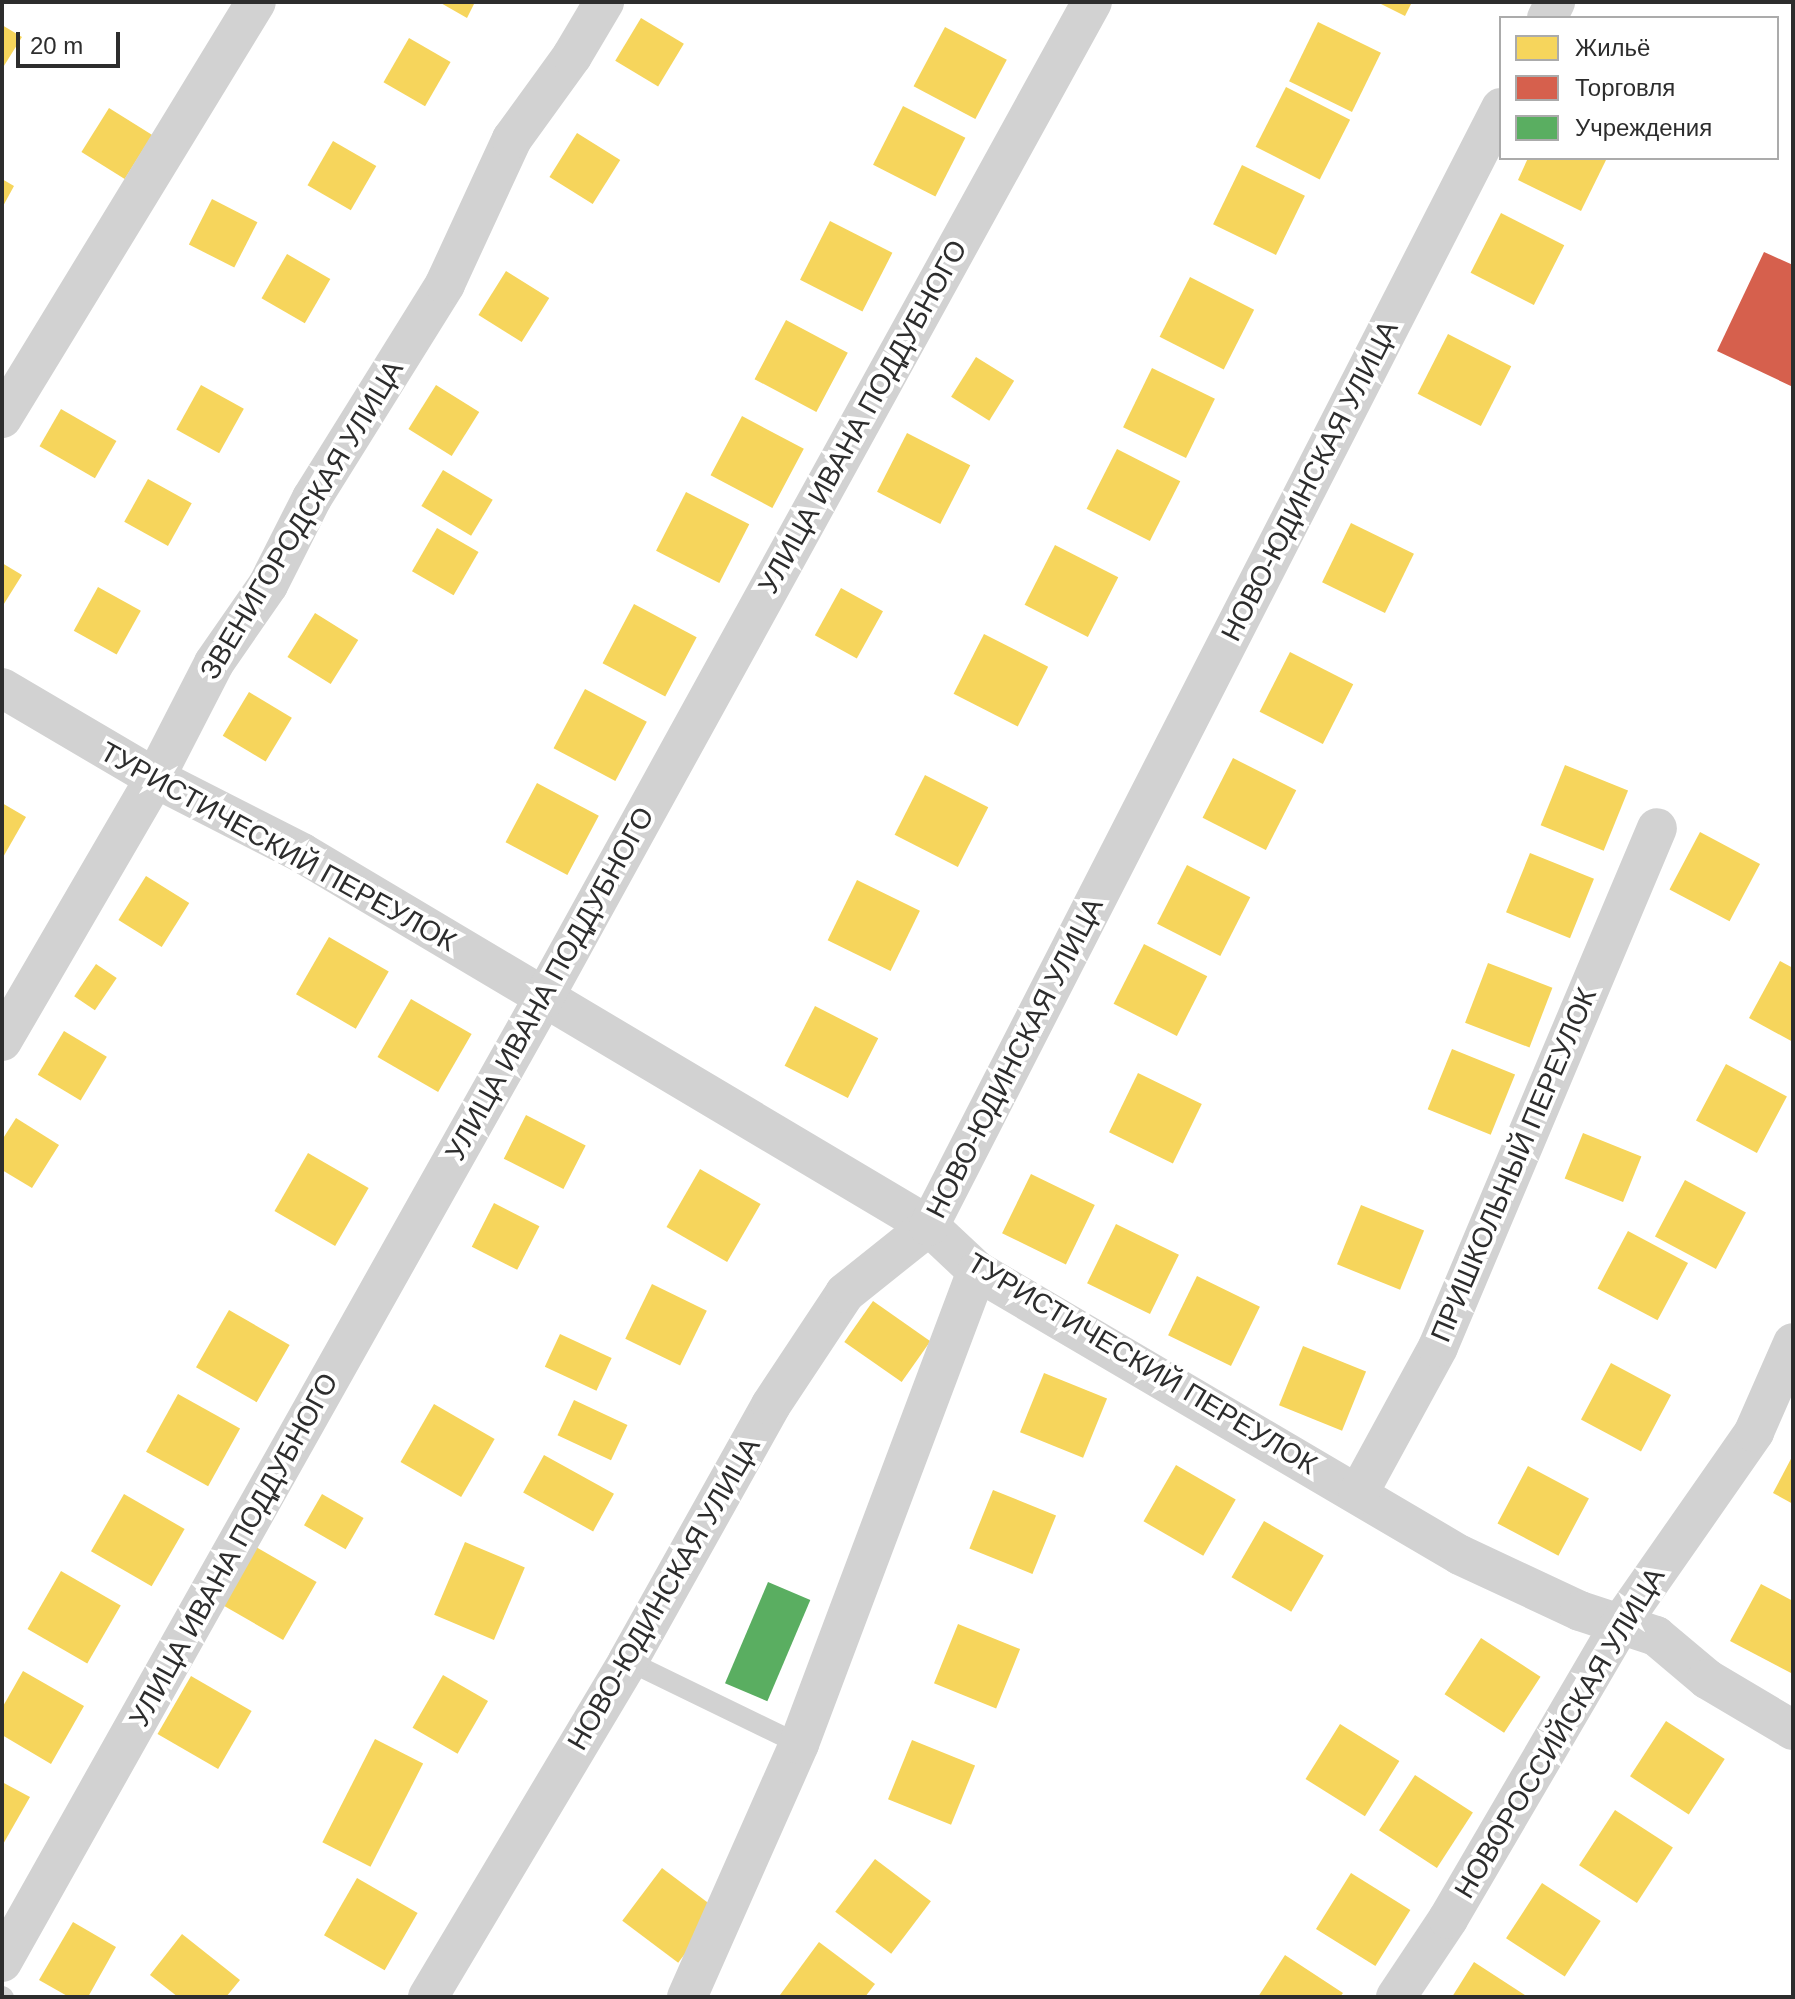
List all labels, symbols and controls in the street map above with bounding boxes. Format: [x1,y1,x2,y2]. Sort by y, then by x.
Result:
scale bar [20,16,124,66]
legend [1499,16,1779,160]
text: 20 m [30,32,83,59]
text: Жильё [1575,34,1650,61]
text: Торговля [1575,74,1675,101]
text: Учреждения [1575,114,1712,141]
street label: УЛИЦА ИВАНА ПОДДУБНОГО [752,234,974,600]
street label: НОВО-ЮДИНСКАЯ УЛИЦА [1214,315,1406,647]
street label: ЗВЕНИГОРОДСКАЯ УЛИЦА [193,354,411,686]
street label: ТУРИСТИЧЕСКИЙ ПЕРЕУЛОК [94,735,462,959]
street label: УЛИЦА ИВАНА ПОДДУБНОГО [439,801,661,1167]
street label: НОВО-ЮДИНСКАЯ УЛИЦА [919,892,1111,1224]
street label: ПРИШКОЛЬНЫЙ ПЕРЕУЛОК [1424,983,1604,1347]
street label: ТУРИСТИЧЕСКИЙ ПЕРЕУЛОК [961,1246,1323,1482]
street label: УЛИЦА ИВАНА ПОДДУБНОГО [123,1367,345,1733]
street label: НОВО-ЮДИНСКАЯ УЛИЦА [561,1432,767,1756]
street label: НОВОРОССИЙСКАЯ УЛИЦА [1448,1561,1672,1905]

